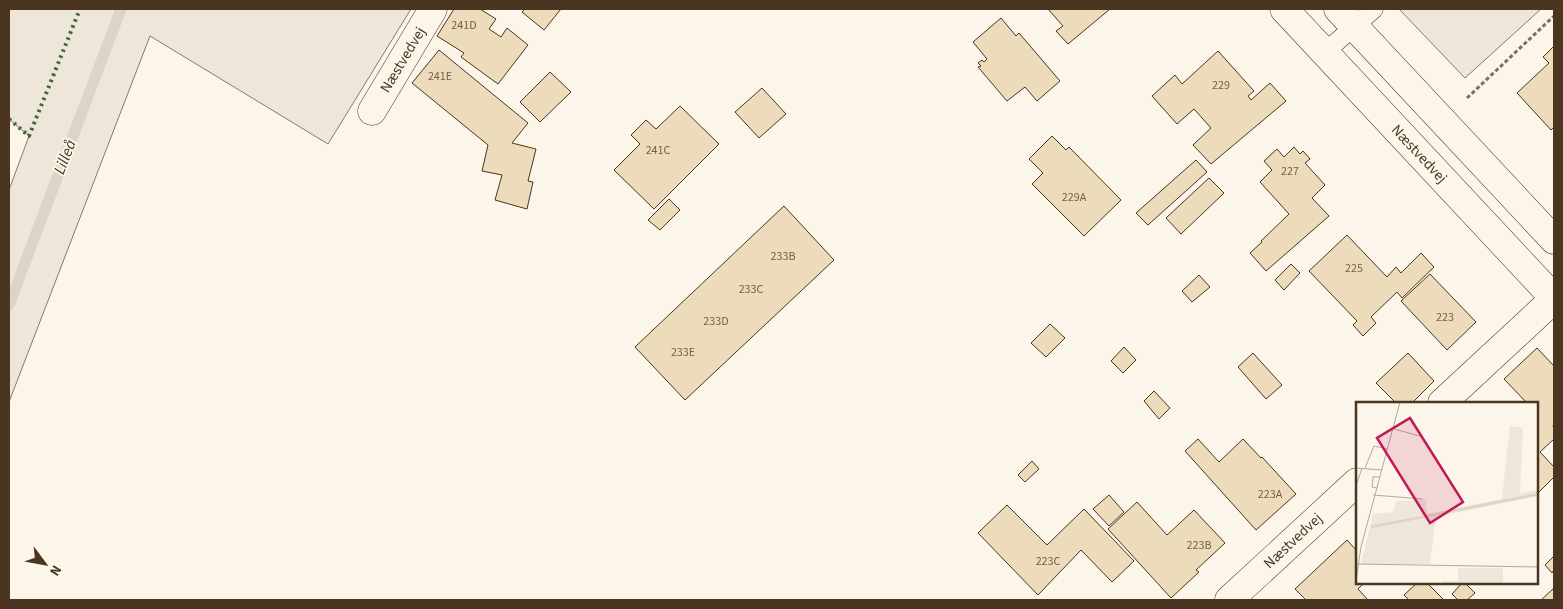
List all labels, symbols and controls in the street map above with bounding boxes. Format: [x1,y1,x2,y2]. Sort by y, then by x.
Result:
house number: 241D [451,17,477,34]
street label: Næstvedvej [375,23,431,97]
house number: 241E [428,68,452,85]
house number: 229 [1212,77,1230,94]
street label: Næstvedvej [1386,120,1452,188]
water label: Lilleå [48,136,82,177]
house number: 241C [646,142,671,159]
house number: 227 [1281,163,1299,180]
house number: 229A [1062,189,1087,206]
house number: 233B [771,248,795,265]
house number: 225 [1345,260,1363,277]
house number: 233C [739,281,764,298]
house number: 223 [1436,309,1454,326]
house number: 233D [703,313,729,330]
house number: 233E [671,344,695,361]
inset map [1356,402,1538,584]
house number: 223A [1258,486,1283,503]
street label: Næstvedvej [1259,508,1327,574]
house number: 223B [1187,537,1211,554]
north arrow [20,539,70,589]
house number: 223C [1036,553,1061,570]
text: N [44,561,66,580]

